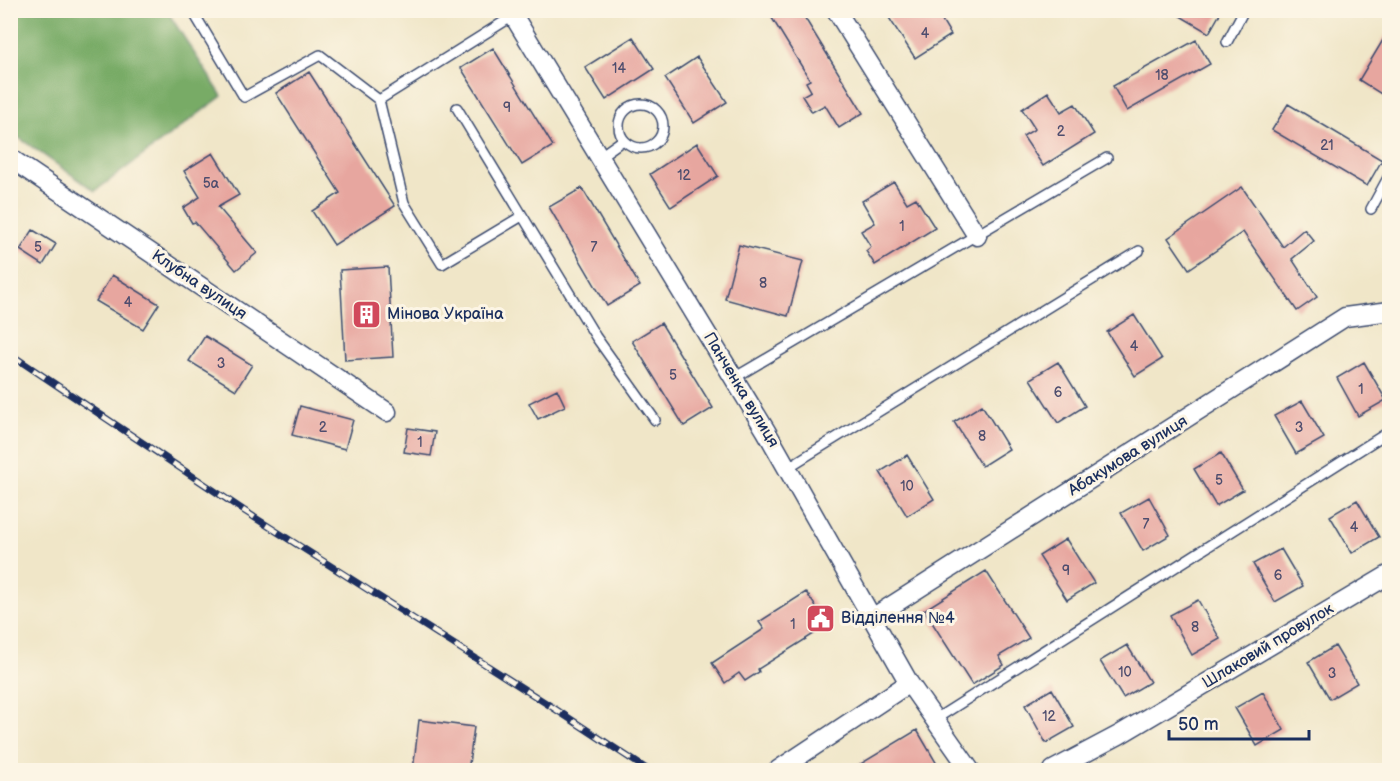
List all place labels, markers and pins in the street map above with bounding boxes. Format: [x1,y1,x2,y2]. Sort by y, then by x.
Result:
building icon: Мінова Україна [350,298,382,330]
place label: Мінова Україна [387,305,504,324]
public building icon: Відділення №4 [804,602,836,634]
place label: Відділення №4 [841,609,955,628]

